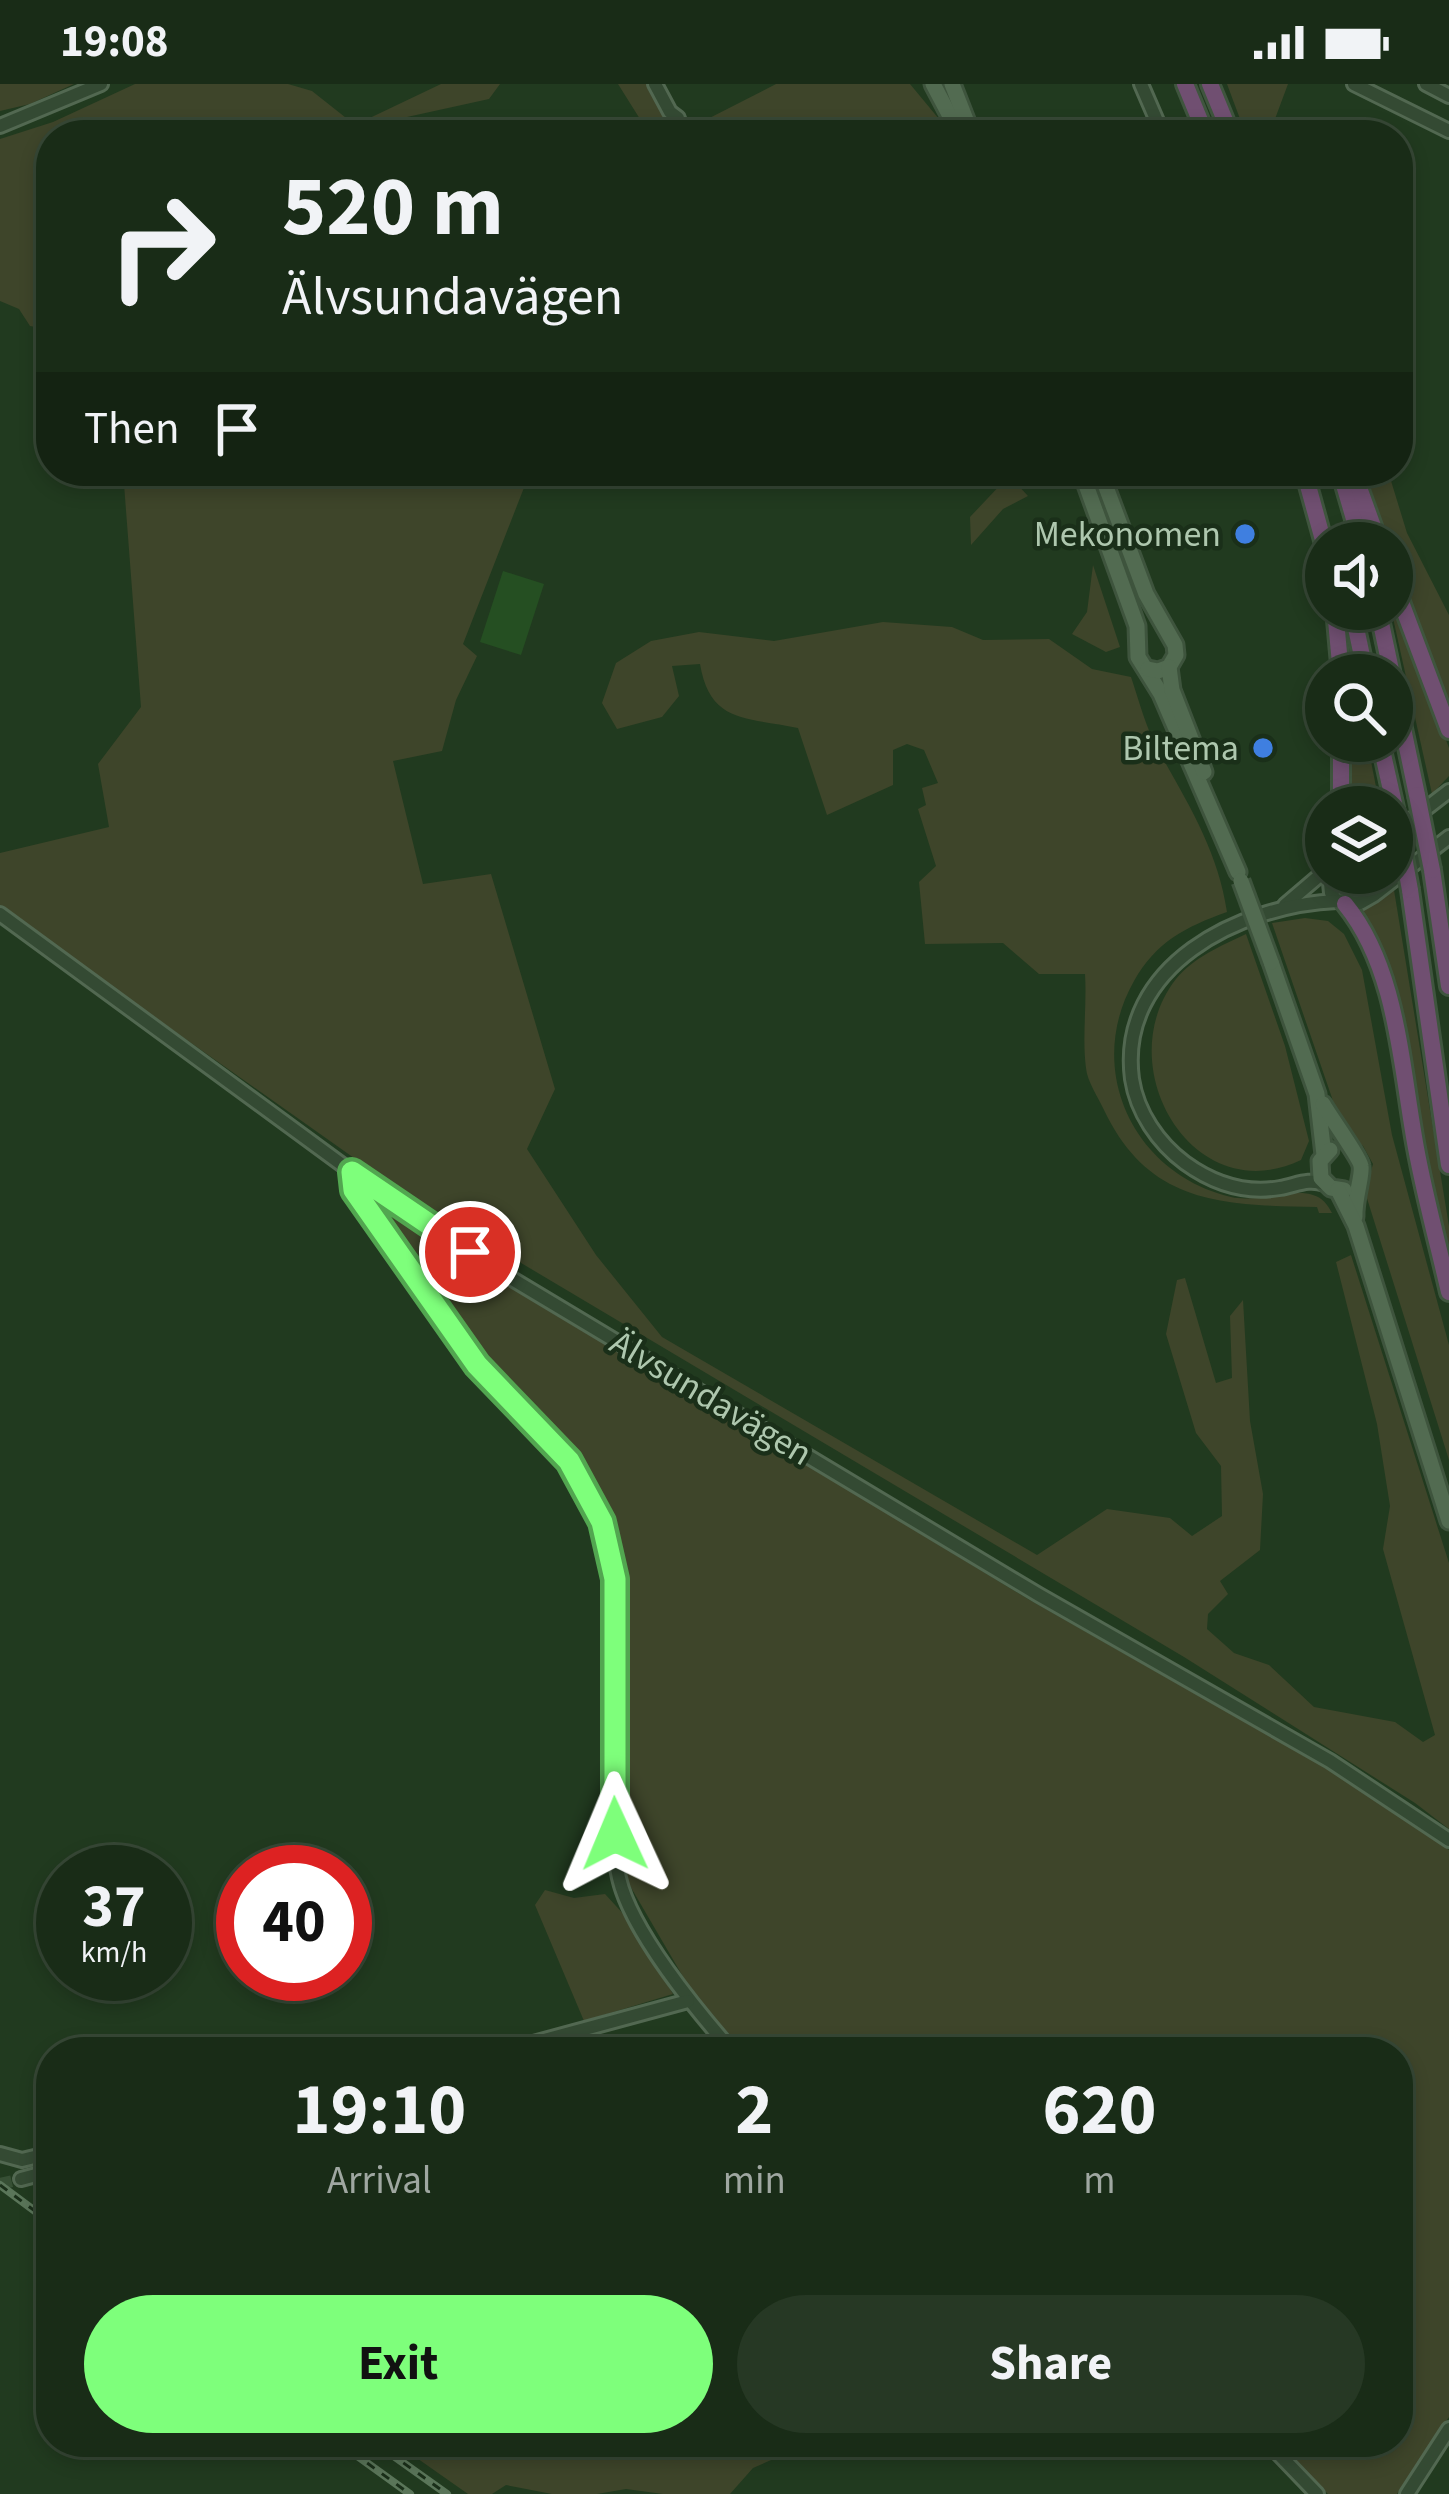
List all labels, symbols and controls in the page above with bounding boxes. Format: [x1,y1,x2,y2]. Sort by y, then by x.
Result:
text: 19:08 [60,10,169,74]
text: 520 m [282,148,504,268]
icon: right [84,168,240,324]
text: Älvsundavägen [282,259,623,336]
icon: arrive [204,396,270,462]
text: Then [84,397,180,461]
place label: Mekonomen [1034,509,1221,560]
marker: Mekonomen [1232,521,1258,547]
map controls [1305,522,1413,894]
button: sound [1305,522,1413,630]
button: search [1305,654,1413,762]
place label: Biltema [1122,723,1239,774]
marker: Biltema [1250,735,1276,761]
button: layers [1305,786,1413,894]
pin [419,1201,521,1303]
icon: arrive [437,1219,503,1285]
street label: Älvsundavägen [600,1318,822,1478]
position arrow [552,1771,678,1897]
speed limit sign: 40 [216,1845,372,2001]
text: 37 [82,1865,146,1950]
text: km/h [81,1931,147,1974]
text: 19:10 [293,2059,466,2162]
text: 2 [735,2059,773,2162]
text: 620 [1042,2059,1157,2162]
text: Arrival [327,2153,432,2209]
text: min [723,2153,786,2209]
text: m [1083,2153,1116,2209]
button: Exit [84,2295,713,2433]
button: Share [737,2295,1365,2433]

